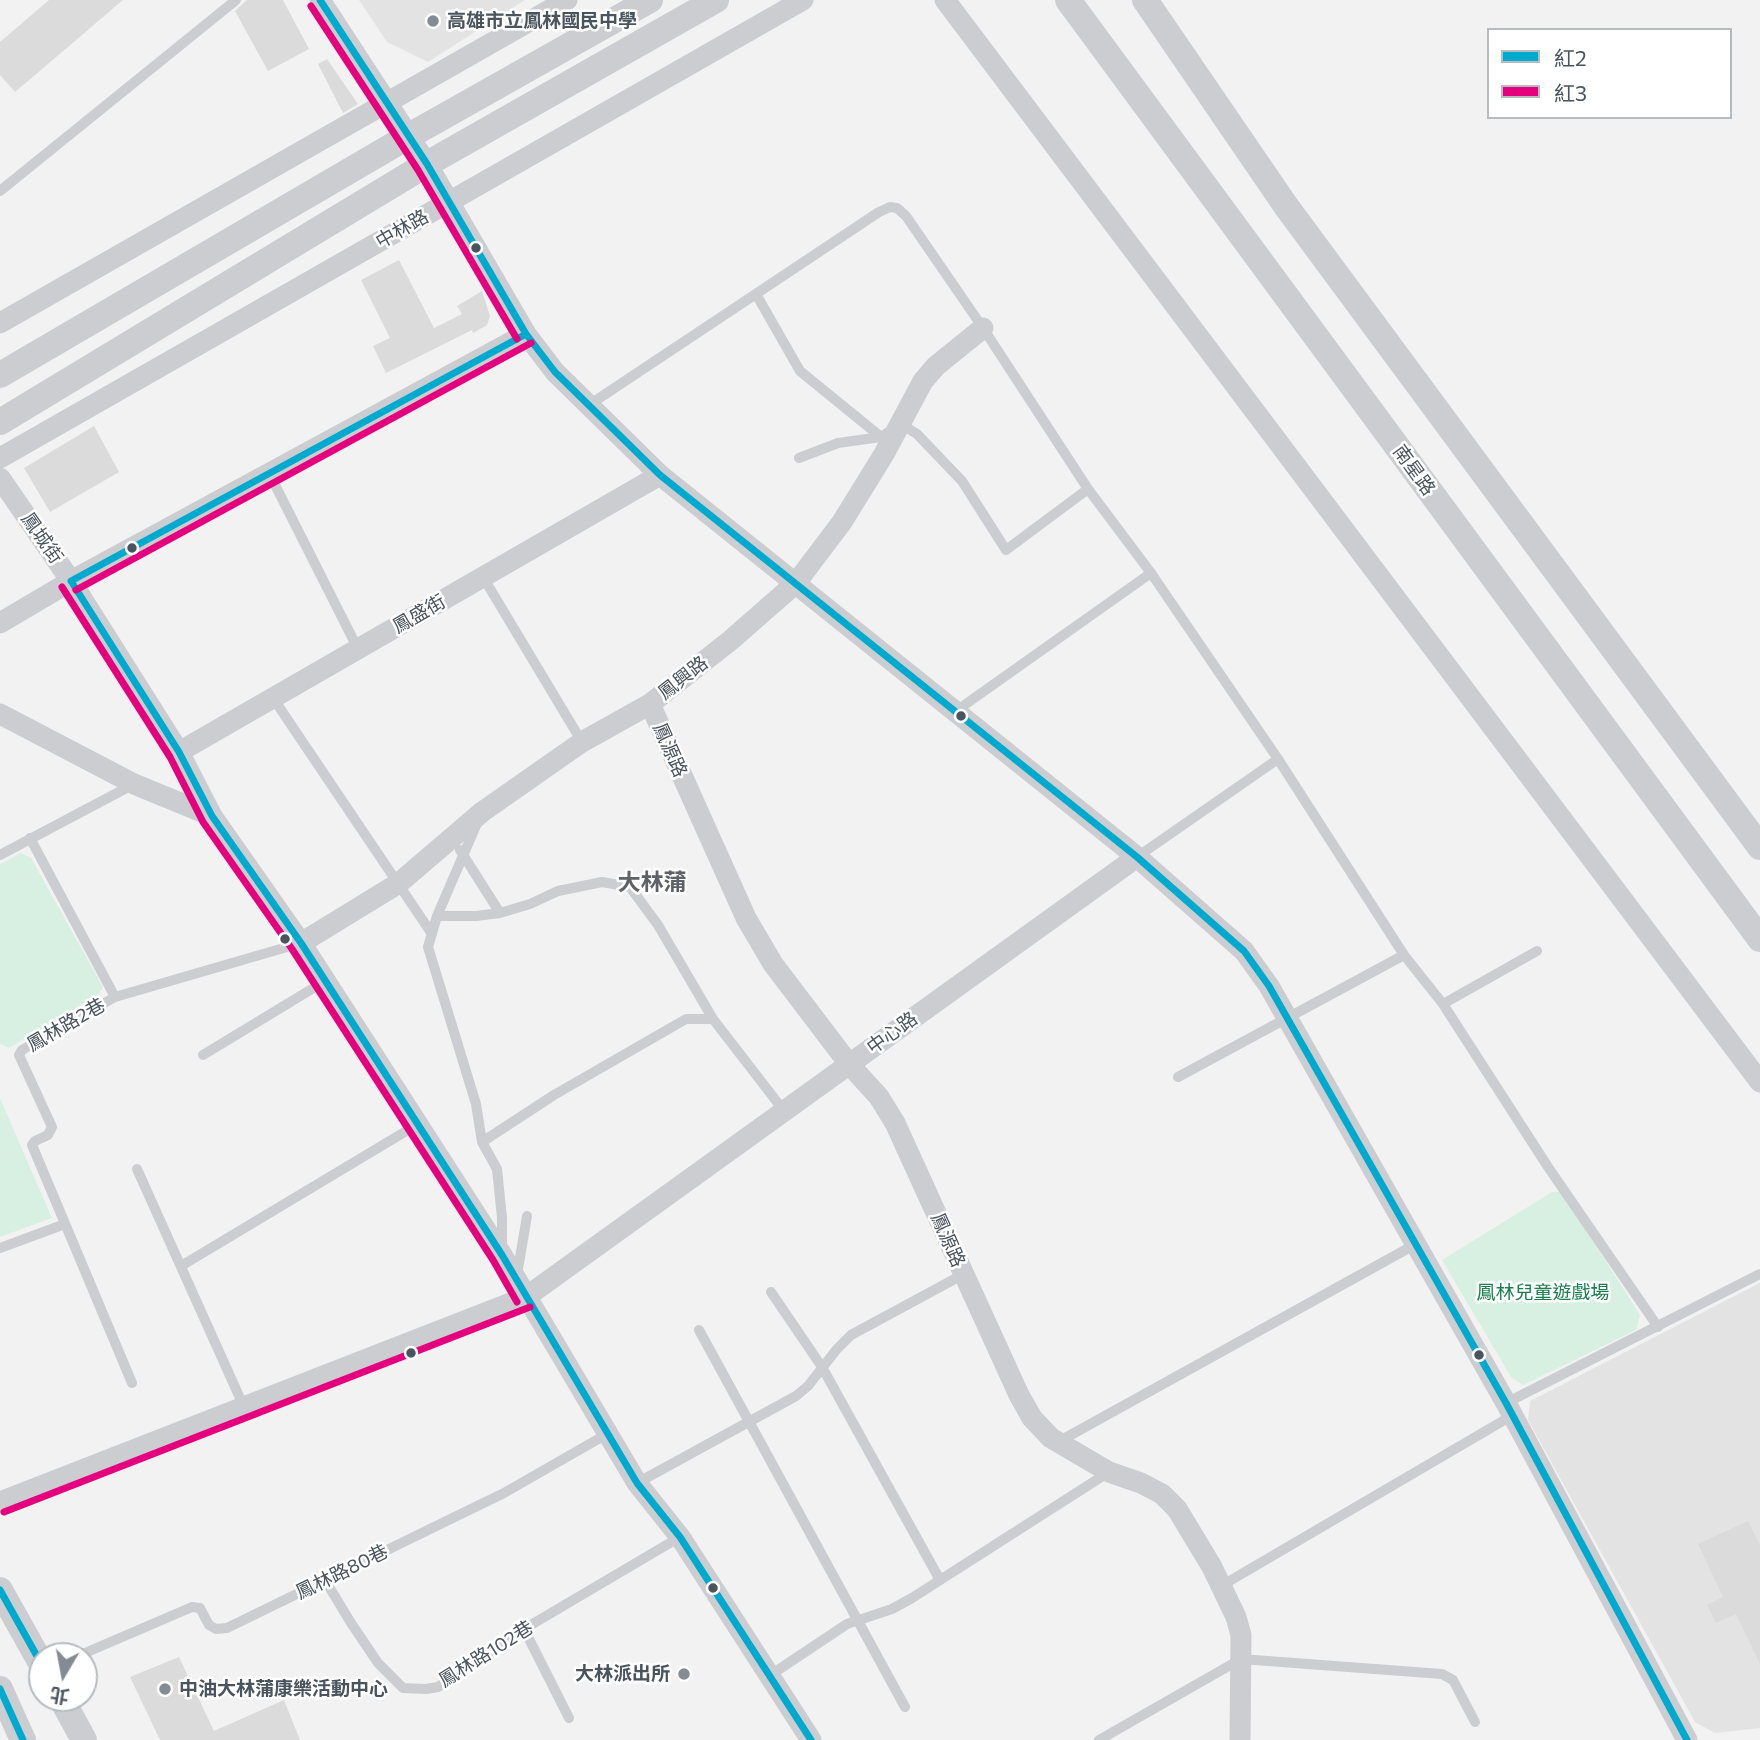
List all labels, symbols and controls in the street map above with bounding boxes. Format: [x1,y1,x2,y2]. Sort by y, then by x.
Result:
place label: 高雄市立鳳林國民中學 [447,10,637,32]
marker: 高雄市立鳳林國民中學 [425,13,441,29]
legend [1487,28,1732,119]
text: 紅2 [1554,45,1587,70]
text: 紅3 [1554,80,1587,105]
street label: 中林路 [372,205,432,253]
unlabelled marker [469,241,483,255]
street label: 南星路 [1388,440,1440,500]
street label: 鳳城街 [16,508,68,568]
unlabelled marker [125,541,139,555]
street label: 鳳盛街 [389,590,449,638]
street label: 鳳興路 [654,651,712,705]
unlabelled marker [954,709,968,723]
street label: 鳳源路 [648,719,692,781]
district label: 大林蒲 [618,868,686,896]
unlabelled marker [278,932,292,946]
street label: 鳳林路2巷 [23,993,109,1057]
street label: 中心路 [862,1007,922,1059]
street label: 鳳源路 [926,1209,970,1271]
park label: 鳳林兒童遊戲場 [1477,1282,1609,1304]
unlabelled marker [404,1346,418,1360]
unlabelled marker [1472,1348,1486,1362]
street label: 鳳林路80巷 [292,1540,392,1604]
unlabelled marker [706,1581,720,1595]
street label: 鳳林路102巷 [435,1616,537,1692]
north arrow [28,1642,98,1712]
place label: 大林派出所 [575,1663,670,1685]
marker: 大林派出所 [676,1666,692,1682]
place label: 中油大林蒲康樂活動中心 [179,1678,388,1700]
marker: 中油大林蒲康樂活動中心 [157,1681,173,1697]
text: 北 [48,1683,71,1709]

